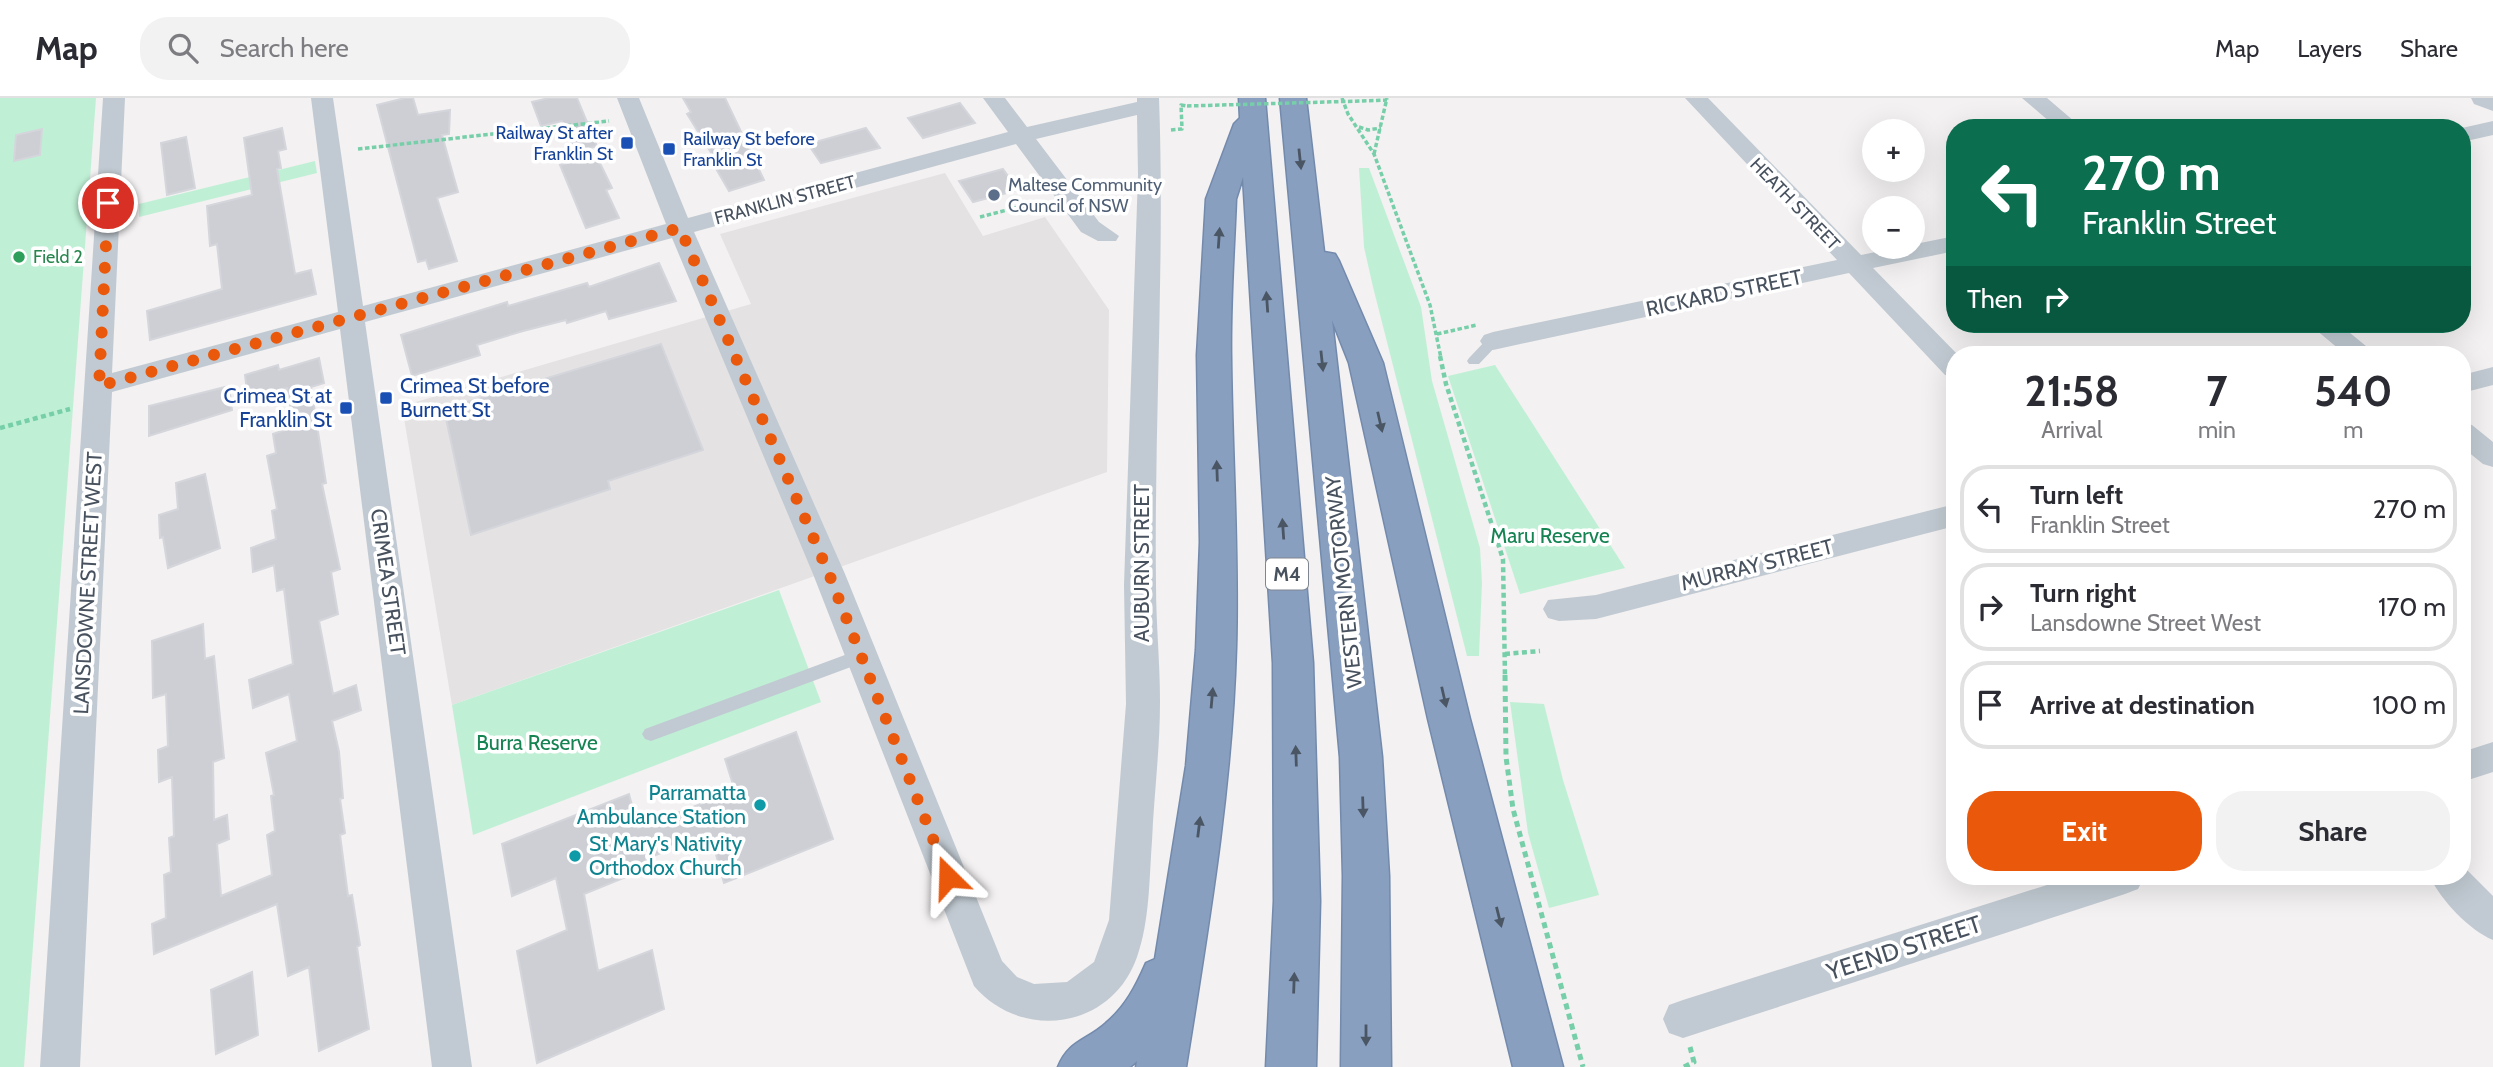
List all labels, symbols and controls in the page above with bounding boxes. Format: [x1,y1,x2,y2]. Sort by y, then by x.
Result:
search box [140,17,630,80]
text: Map [35,28,98,68]
icon: search [164,29,202,67]
text: Search here [220,32,349,64]
text: Map [2215,34,2259,63]
text: Layers [2297,34,2362,63]
text: Share [2400,34,2458,63]
map controls [1862,119,1925,259]
button: + [1862,119,1925,182]
place label: Railway St after Franklin St [495,122,613,165]
place label: Railway St before Franklin St [683,128,815,171]
marker: Railway St after Franklin St [619,135,635,151]
marker: Railway St before Franklin St [661,141,677,157]
text: 270 m [2082,143,2221,202]
icon: left [1967,147,2058,238]
one-way arrow [1295,148,1306,170]
street label: HEATH STREET [1746,153,1845,255]
street label: FRANKLIN STREET [712,170,858,229]
pin [78,173,138,233]
place label: Maltese Community Council of NSW [1008,174,1162,217]
icon: arrive [89,184,127,222]
marker: Maltese Community Council of NSW [986,187,1002,203]
button: − [1862,196,1925,259]
text: Franklin Street [2082,203,2276,242]
one-way arrow [1214,226,1225,248]
place label: Field 2 [33,246,83,268]
marker: Field 2 [11,249,27,265]
street label: RICKARD STREET [1644,264,1804,321]
icon: right [2037,280,2075,318]
text: Then [1967,283,2023,315]
one-way arrow [1261,291,1272,313]
one-way arrow [1316,351,1327,373]
text: 21:58 [2024,365,2119,417]
text: 7 [2206,365,2228,417]
text: 540 [2314,365,2393,417]
place label: Crimea St before Burnett St [400,373,550,422]
place label: Crimea St at Franklin St [223,383,332,432]
marker: Crimea St before Burnett St [378,390,394,406]
marker: Crimea St at Franklin St [338,400,354,416]
one-way arrow [1375,411,1386,433]
text: Arrival [2041,416,2103,444]
text: min [2198,416,2236,444]
text: m [2343,416,2363,444]
street label: LANSDOWNE STREET WEST [68,451,107,715]
one-way arrow [1212,459,1223,481]
street label: WESTERN MOTORWAY [1320,474,1367,690]
text: Turn left [2030,479,2123,511]
street label: AUBURN STREET [1129,484,1154,642]
icon: left [1971,490,2009,528]
text: 270 m [2373,493,2446,525]
street label: CRIMEA STREET [366,507,411,657]
text: Franklin Street [2030,511,2170,539]
one-way arrow [1278,518,1289,540]
park label: Maru Reserve [1490,523,1610,548]
street label: MURRAY STREET [1678,533,1836,596]
road number: M4 [1266,559,1308,589]
text: Turn right [2030,577,2136,609]
icon: right [1971,588,2009,626]
text: 170 m [2378,591,2446,623]
text: Lansdowne Street West [2030,609,2261,637]
one-way arrow [1439,686,1450,708]
icon: arrive [1971,686,2009,724]
one-way arrow [1207,687,1218,709]
text: Arrive at destination [2030,689,2255,721]
text: 100 m [2373,689,2446,721]
park label: Burra Reserve [476,730,598,755]
one-way arrow [1291,745,1302,767]
place label: Parramatta Ambulance Station [577,780,746,829]
button: Exit [1967,791,2202,871]
button: Share [2216,791,2450,871]
marker: Parramatta Ambulance Station [752,797,768,813]
one-way arrow [1358,797,1369,819]
one-way arrow [1193,816,1204,838]
place label: St Mary's Nativity Orthodox Church [589,831,743,880]
position arrow [911,840,985,914]
marker: St Mary's Nativity Orthodox Church [567,848,583,864]
one-way arrow [1494,907,1505,929]
street label: YEEND STREET [1822,909,1985,986]
one-way arrow [1289,972,1300,994]
one-way arrow [1360,1024,1372,1046]

